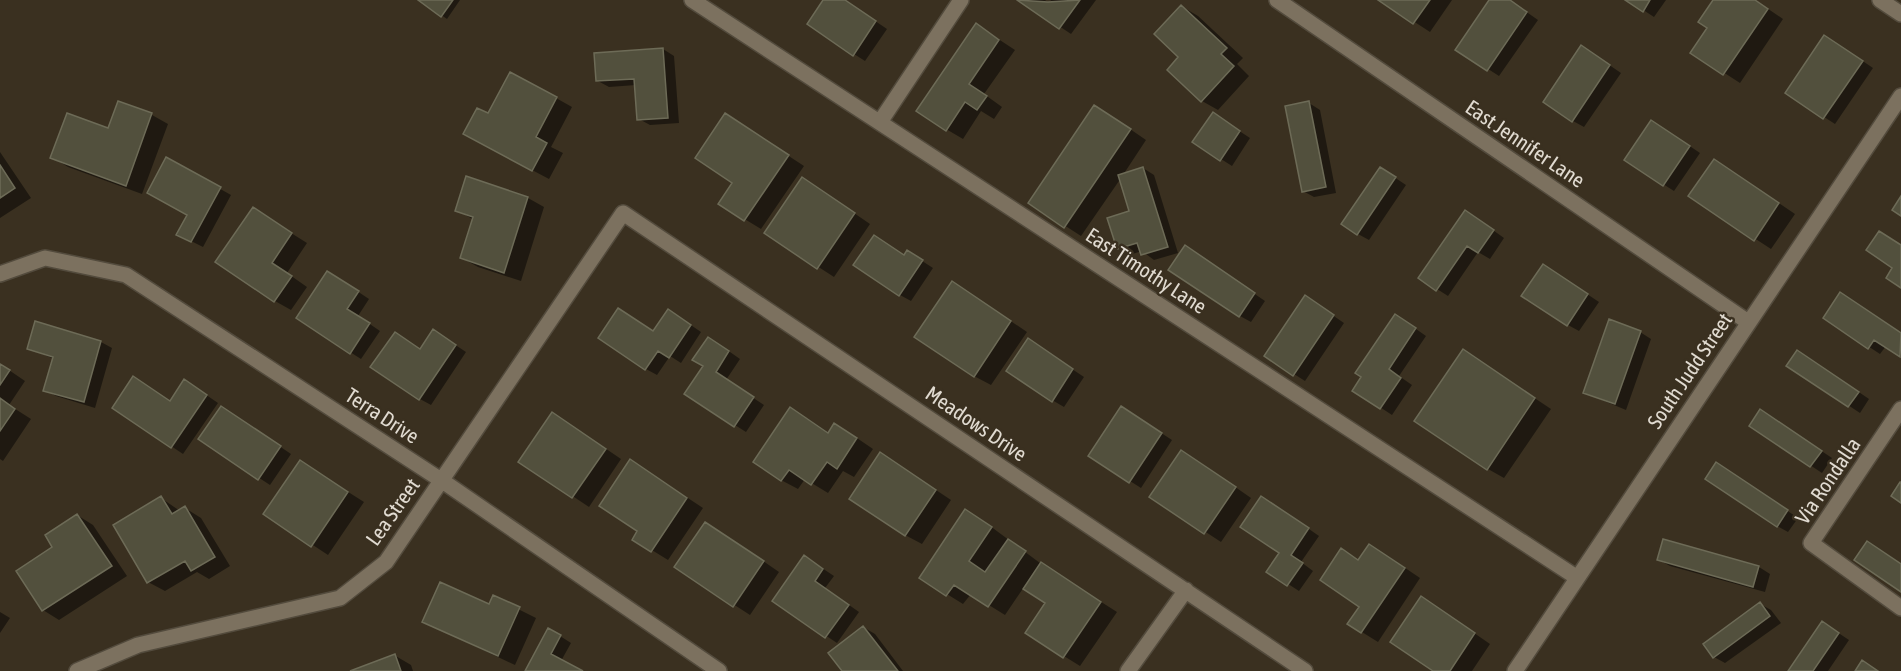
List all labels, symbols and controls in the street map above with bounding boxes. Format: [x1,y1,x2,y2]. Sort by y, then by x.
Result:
street label: East Jennifer Lane [1461,94,1590,192]
street label: East Timothy Lane [1082,222,1211,318]
street label: South Judd Street [1642,308,1736,433]
street label: Meadows Drive [922,381,1032,466]
street label: Terra Drive [341,383,424,448]
street label: Via Rondalla [1790,433,1865,528]
street label: Lea Street [360,473,424,550]

